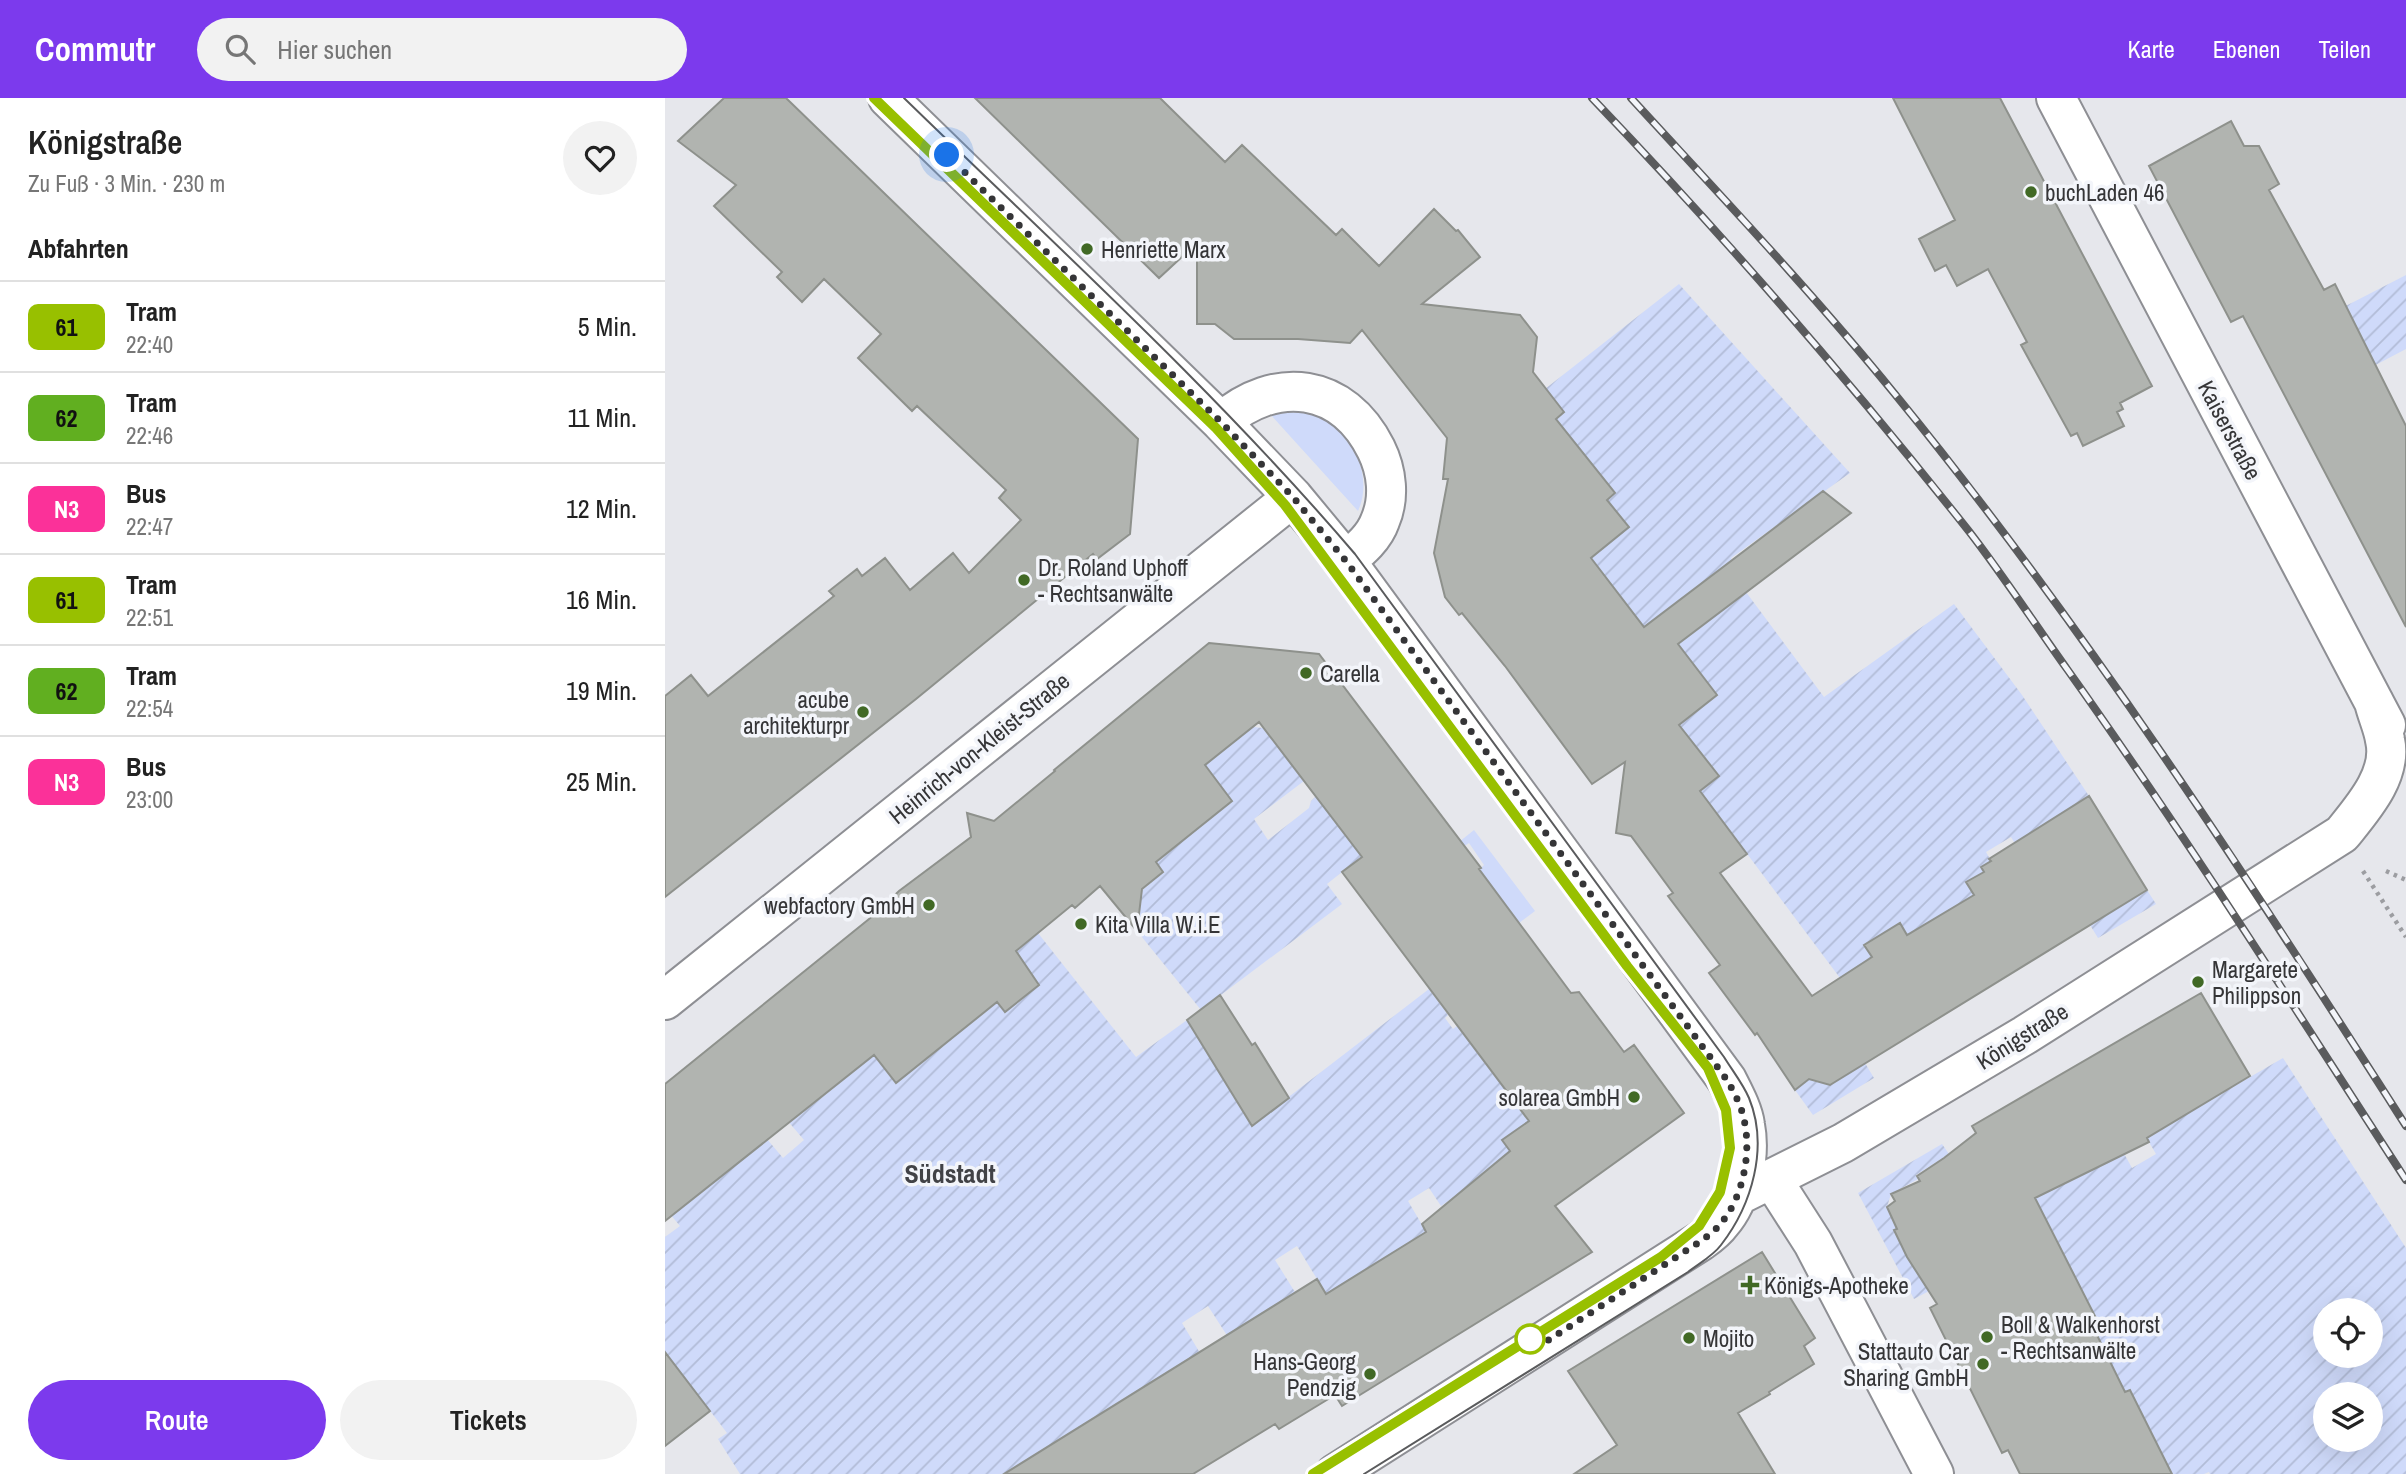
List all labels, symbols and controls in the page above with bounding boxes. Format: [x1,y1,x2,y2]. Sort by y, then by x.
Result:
search box [197,18,687,81]
text: Commutr [35,27,155,71]
icon: search [221,30,259,68]
text: Hier suchen [277,32,392,67]
text: Karte [2128,33,2175,65]
text: Ebenen [2213,33,2280,65]
text: Teilen [2318,33,2371,65]
text: Königstraße [28,120,182,164]
button: heart [563,121,637,195]
your location [929,137,964,172]
text: Zu Fuß · 3 Min. · 230 m [28,168,225,199]
place label: buchLaden 46 [2045,177,2165,208]
marker: buchLaden 46 [2023,184,2039,200]
text: Abfahrten [28,231,129,266]
place label: Henriette Marx [1101,234,1226,265]
marker: Henriette Marx [1079,241,1095,257]
text: Tram [126,294,177,329]
text: 5 Min. [578,309,637,344]
text: 61 [56,311,77,343]
text: 22:40 [126,329,173,360]
street label: Kaiserstraße [2191,375,2269,485]
text: Tram [126,385,177,420]
text: 11 Min. [567,400,637,435]
text: 62 [56,402,77,434]
text: 22:46 [126,420,173,451]
text: Bus [126,476,166,511]
text: 12 Min. [566,491,637,526]
text: N3 [54,493,79,525]
text: 22:47 [126,511,173,542]
place label: Dr. Roland Uphoff - Rechtsanwälte [1038,552,1188,609]
text: Tram [126,567,177,602]
marker: Dr. Roland Uphoff - Rechtsanwälte [1016,572,1032,588]
text: 16 Min. [566,582,637,617]
text: 61 [56,584,77,616]
text: 22:51 [126,602,173,633]
text: Tram [126,658,177,693]
place label: Carella [1320,658,1380,689]
street label: Heinrich-von-Kleist-Straße [882,665,1076,831]
marker: Carella [1298,665,1314,681]
text: 19 Min. [566,673,637,708]
text: 62 [56,675,77,707]
place label: acube architekturpr [743,684,850,741]
text: 22:54 [126,693,173,724]
marker: acube architekturpr [855,704,871,720]
text: Bus [126,749,166,784]
text: 25 Min. [566,764,637,799]
text: N3 [54,766,79,798]
text: 23:00 [126,784,173,815]
place label: webfactory GmbH [764,890,915,921]
marker: webfactory GmbH [921,897,937,913]
place label: Kita Villa W.i.E [1095,909,1221,940]
marker: Kita Villa W.i.E [1073,916,1089,932]
place label: Margarete Philippson [2212,954,2301,1011]
marker: Margarete Philippson [2190,974,2206,990]
street label: Königstraße [1970,996,2074,1076]
place label: solarea GmbH [1498,1082,1620,1113]
marker: solarea GmbH [1626,1089,1642,1105]
district label: Südstadt [904,1156,996,1191]
place label: Königs-Apotheke [1764,1270,1909,1301]
marker: Königs-Apotheke [1742,1277,1758,1293]
map controls [2313,1298,2383,1452]
button: locate [2313,1298,2383,1368]
place label: Boll & Walkenhorst - Rechtsanwälte [2001,1309,2160,1366]
place label: Mojito [1703,1323,1754,1354]
unlabelled marker [1515,1324,1545,1354]
marker: Boll & Walkenhorst - Rechtsanwälte [1979,1329,1995,1345]
marker: Mojito [1681,1330,1697,1346]
place label: Stattauto Car Sharing GmbH [1843,1336,1970,1393]
place label: Hans-Georg Pendzig [1253,1346,1357,1403]
marker: Stattauto Car Sharing GmbH [1975,1356,1991,1372]
marker: Hans-Georg Pendzig [1362,1366,1378,1382]
button: Route [28,1380,326,1460]
button: Tickets [340,1380,637,1460]
button: layers [2313,1382,2383,1452]

